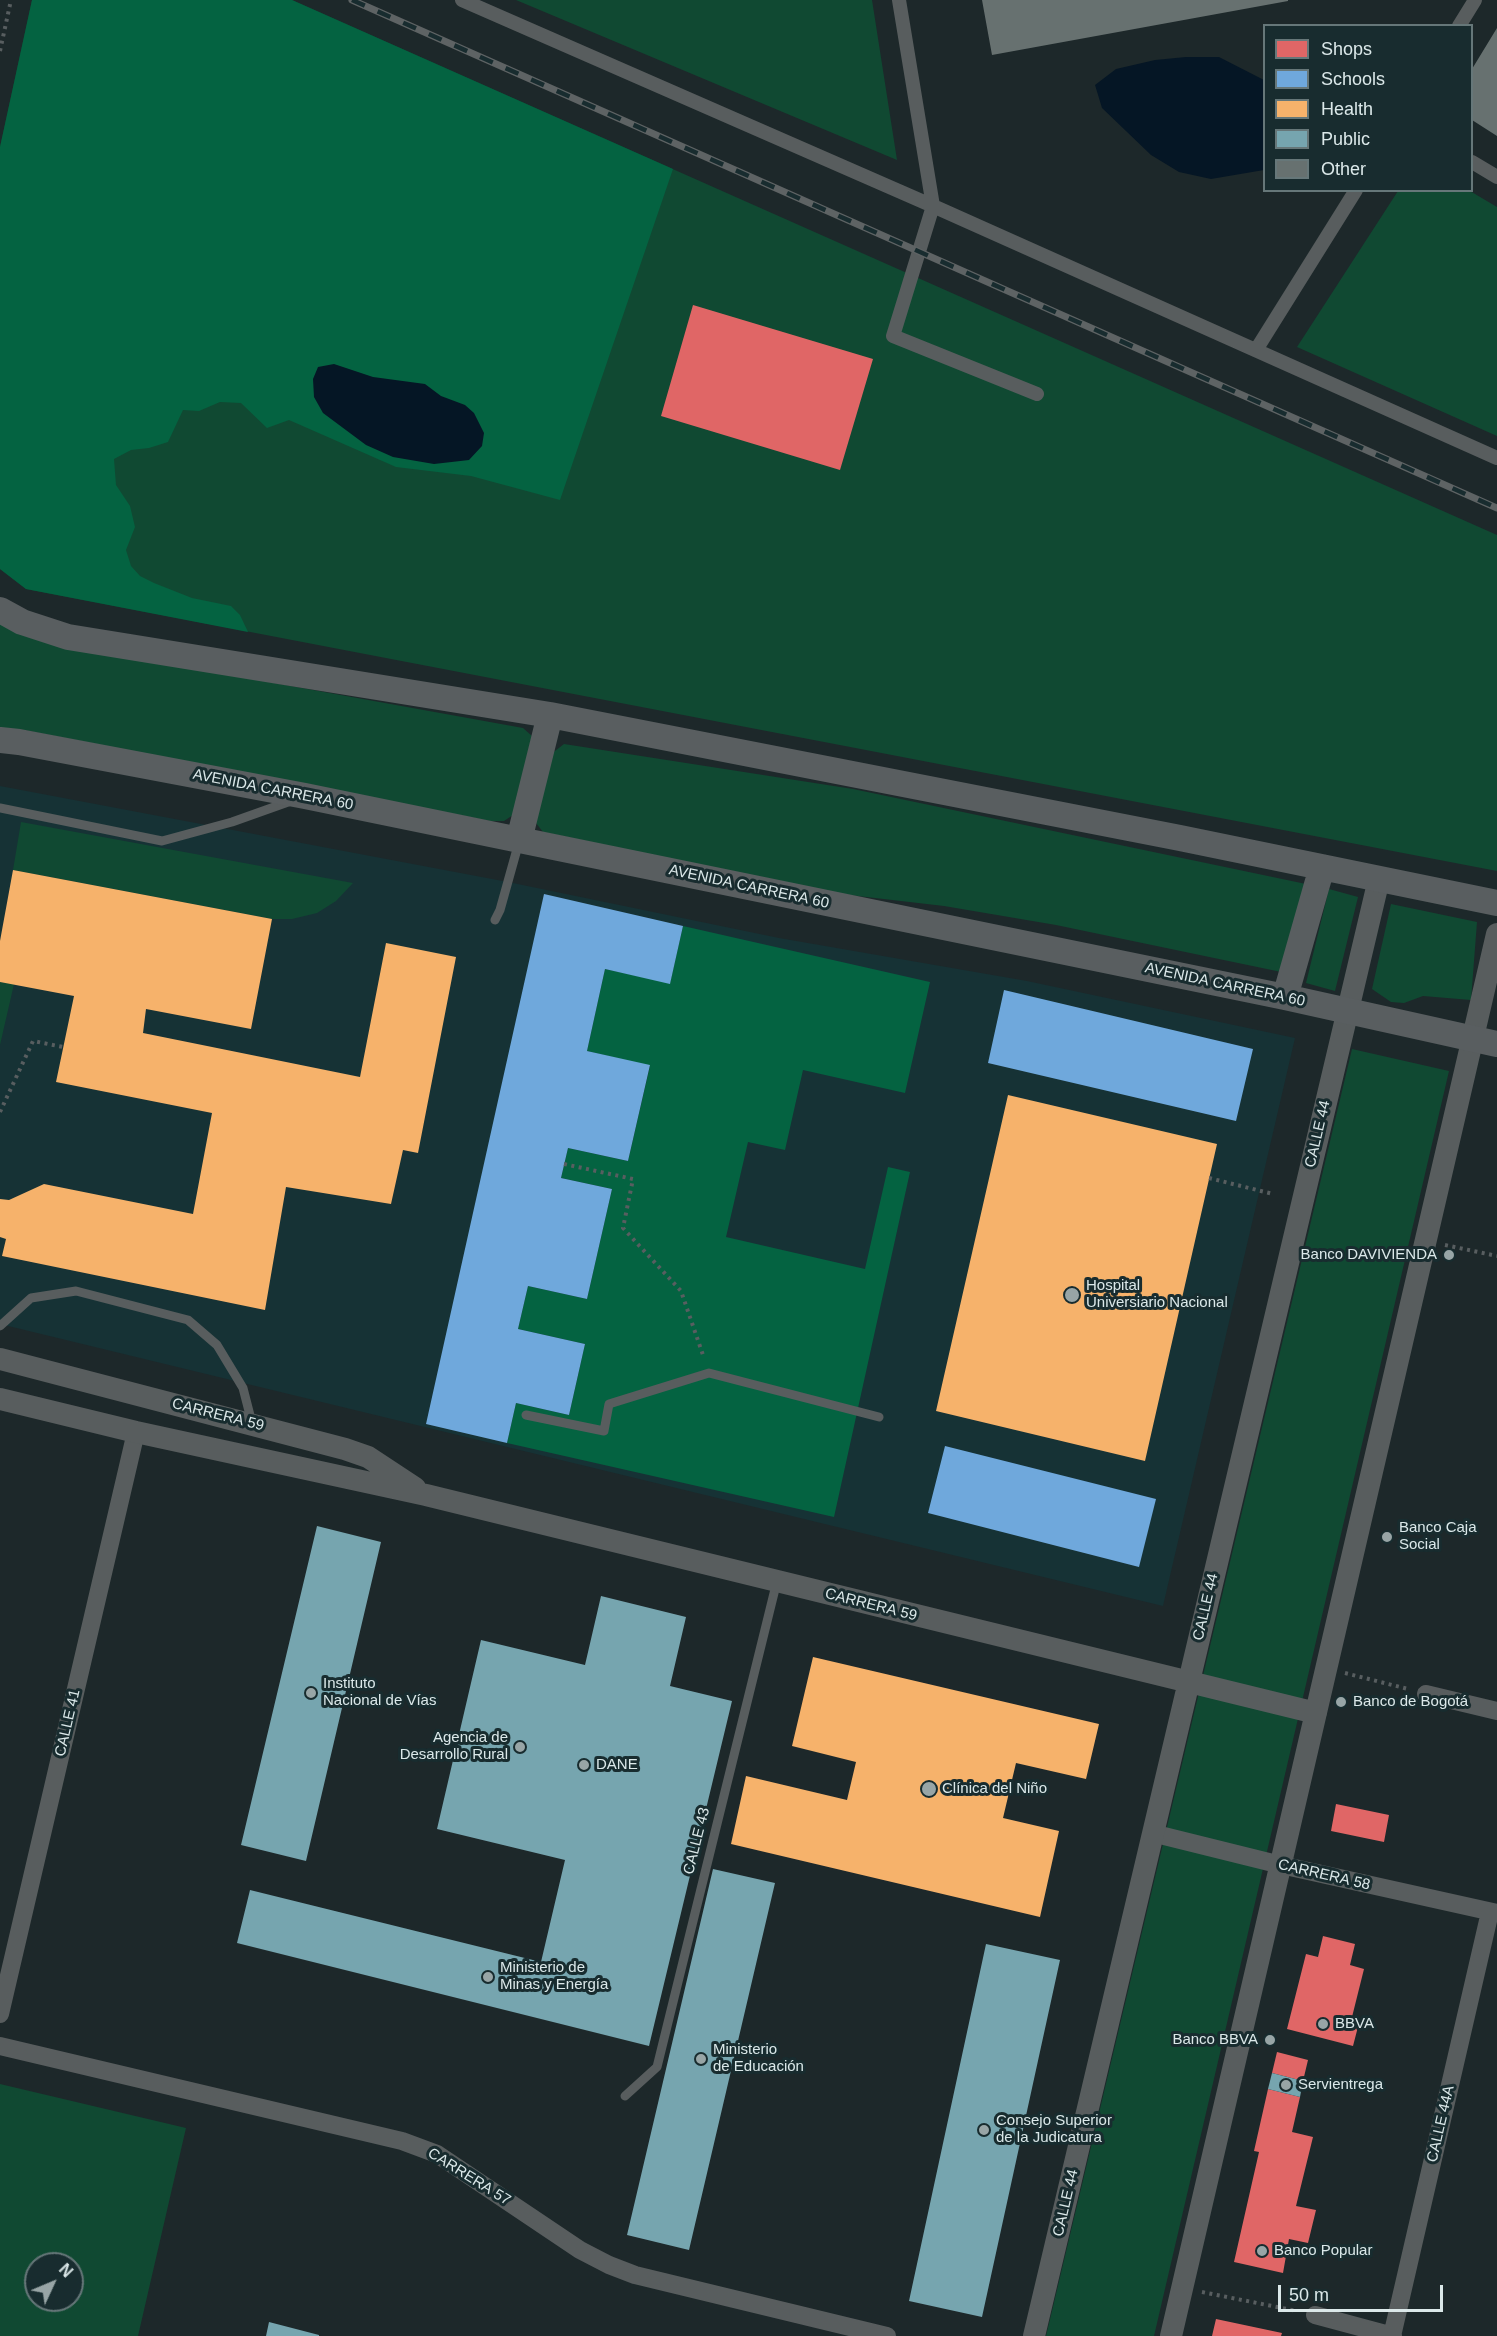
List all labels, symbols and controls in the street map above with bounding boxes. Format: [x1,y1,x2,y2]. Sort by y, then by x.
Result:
legend [1263,24,1473,192]
text: Shops [1321,39,1372,59]
text: Schools [1321,69,1385,89]
text: Health [1321,99,1373,119]
text: Public [1321,129,1370,149]
text: Other [1321,159,1366,179]
street label: AVENIDA CARRERA 60 [191,766,355,814]
street label: AVENIDA CARRERA 60 [667,861,831,913]
street label: AVENIDA CARRERA 60 [1143,959,1307,1011]
street label: CALLE 44 [1302,1099,1334,1169]
place label: Banco DAVIVIENDA [1301,1246,1437,1264]
marker: Banco DAVIVIENDA [1442,1248,1456,1262]
place label: Hospital Universiario Nacional [1086,1277,1228,1312]
marker: Hospital Universiario Nacional [1063,1286,1081,1304]
street label: CARRERA 59 [170,1395,266,1435]
place label: Banco Caja Social [1399,1519,1477,1554]
marker: Banco Caja Social [1380,1530,1394,1544]
street label: CALLE 44 [1190,1572,1222,1642]
street label: CARRERA 59 [823,1585,919,1625]
place label: Instituto Nacional de Vías [323,1675,436,1710]
marker: Instituto Nacional de Vías [304,1686,318,1700]
street label: CALLE 41 [52,1688,84,1758]
place label: Banco de Bogotá [1353,1693,1468,1711]
marker: Banco de Bogotá [1334,1695,1348,1709]
place label: Agencia de Desarrollo Rural [400,1729,508,1764]
marker: Agencia de Desarrollo Rural [513,1740,527,1754]
place label: DANE [596,1756,638,1774]
marker: DANE [577,1758,591,1772]
marker: Clínica del Niño [920,1780,938,1798]
place label: Clínica del Niño [942,1780,1047,1798]
street label: CALLE 43 [680,1806,714,1876]
street label: CARRERA 58 [1276,1856,1372,1894]
place label: Ministerio de Minas y Energía [500,1959,608,1994]
marker: Ministerio de Minas y Energía [481,1970,495,1984]
place label: BBVA [1335,2015,1374,2033]
marker: BBVA [1316,2017,1330,2031]
place label: Banco BBVA [1172,2031,1258,2049]
marker: Banco BBVA [1263,2033,1277,2047]
place label: Ministerio de Educación [713,2041,804,2076]
marker: Ministerio de Educación [694,2052,708,2066]
place label: Servientrega [1298,2076,1383,2094]
marker: Servientrega [1279,2078,1293,2092]
street label: CALLE 44A [1423,2084,1459,2164]
place label: Consejo Superior de la Judicatura [996,2112,1112,2147]
marker: Consejo Superior de la Judicatura [977,2123,991,2137]
street label: CARRERA 57 [424,2144,514,2210]
street label: CALLE 44 [1050,2168,1082,2238]
place label: Banco Popular [1274,2242,1372,2260]
marker: Banco Popular [1255,2244,1269,2258]
north arrow [24,2252,84,2312]
text: N [56,2260,76,2281]
scale bar [1281,2273,1446,2311]
text: 50 m [1289,2285,1329,2305]

